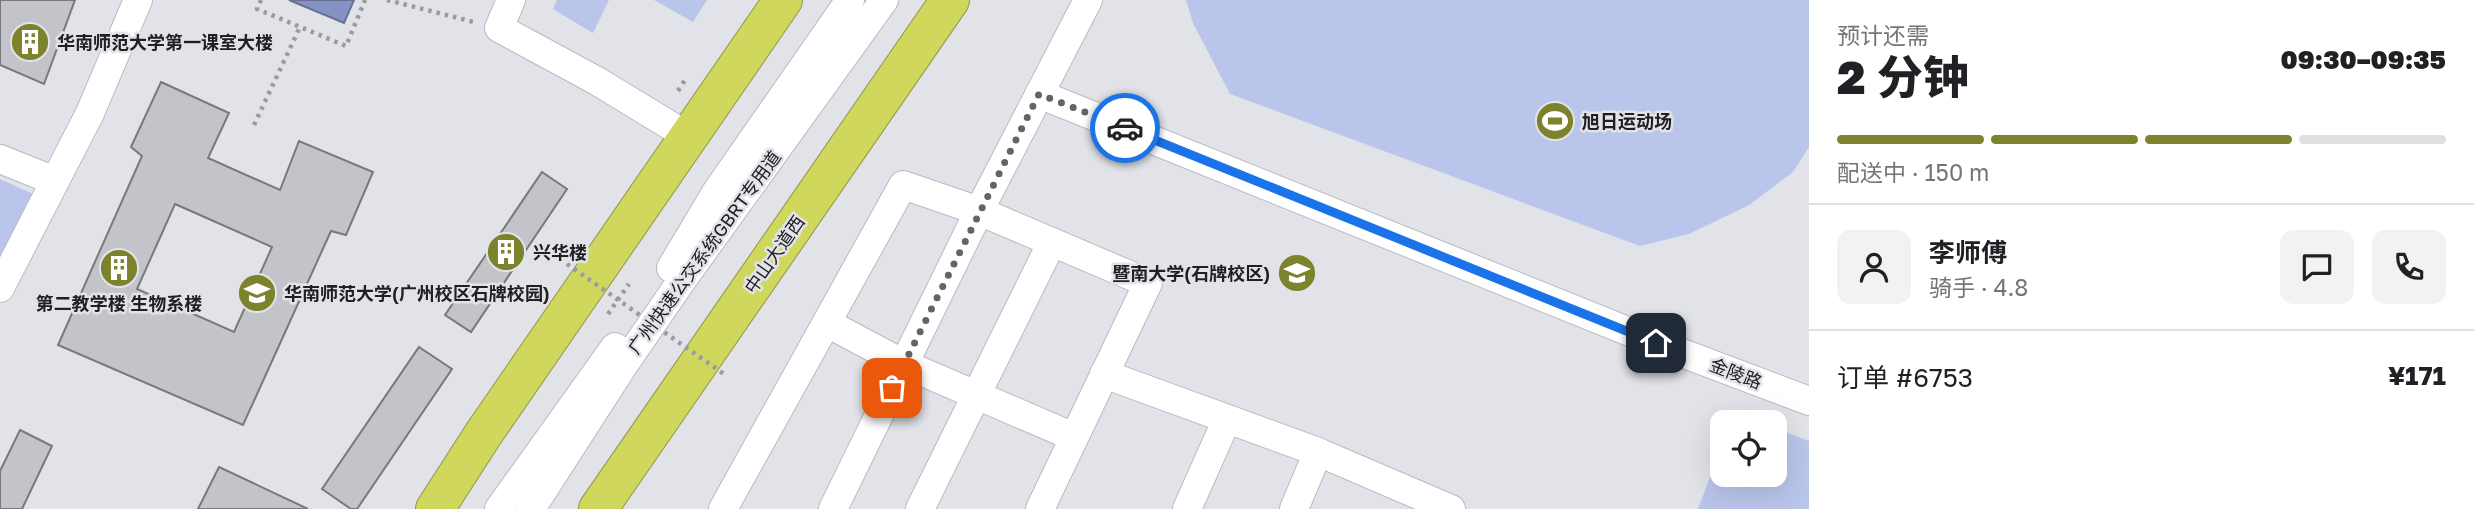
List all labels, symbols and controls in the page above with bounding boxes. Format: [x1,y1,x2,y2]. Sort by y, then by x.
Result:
building icon: 华南师范大学第一课室大楼 [9,21,51,63]
text: 预计还需 [1837,21,1929,49]
place label: 华南师范大学第一课室大楼 [57,31,273,53]
text: 09:30–09:35 [2281,44,2446,75]
text: 2 分钟 [1837,49,1969,104]
courier [1090,93,1160,163]
sports icon: 旭日运动场 [1534,100,1576,142]
icon: car [1106,109,1144,147]
place label: 旭日运动场 [1582,110,1672,132]
street label: 广州快速公交系统GBRT专用道 [623,146,785,358]
text: 配送中 · 150 m [1837,158,1989,186]
street label: 中山大道西 [739,211,809,297]
button: person [1837,230,1911,304]
button: chat [2280,230,2354,304]
button: phone [2372,230,2446,304]
building icon: 兴华楼 [485,231,527,273]
text: 李师傅 [1929,237,2007,268]
place label: 兴华楼 [533,241,587,263]
building icon: 第二教学楼 生物系楼 [98,247,140,289]
school or university icon: 暨南大学(石牌校区) [1276,252,1318,294]
place label: 暨南大学(石牌校区) [1112,262,1270,284]
school or university icon: 华南师范大学(广州校区石牌校园) [236,272,278,314]
text: 骑手 · 4.8 [1929,273,2028,301]
place label: 华南师范大学(广州校区石牌校园) [284,282,550,304]
place label: 第二教学楼 生物系楼 [36,292,202,314]
pin [1626,313,1686,373]
icon: home [1637,324,1675,362]
street label: 金陵路 [1707,353,1765,393]
pin [862,358,922,418]
text: ¥171 [2388,360,2446,391]
text: 订单 #6753 [1837,362,1973,393]
icon: bag [873,369,911,407]
map controls [1710,410,1787,487]
button: locate [1710,410,1787,487]

